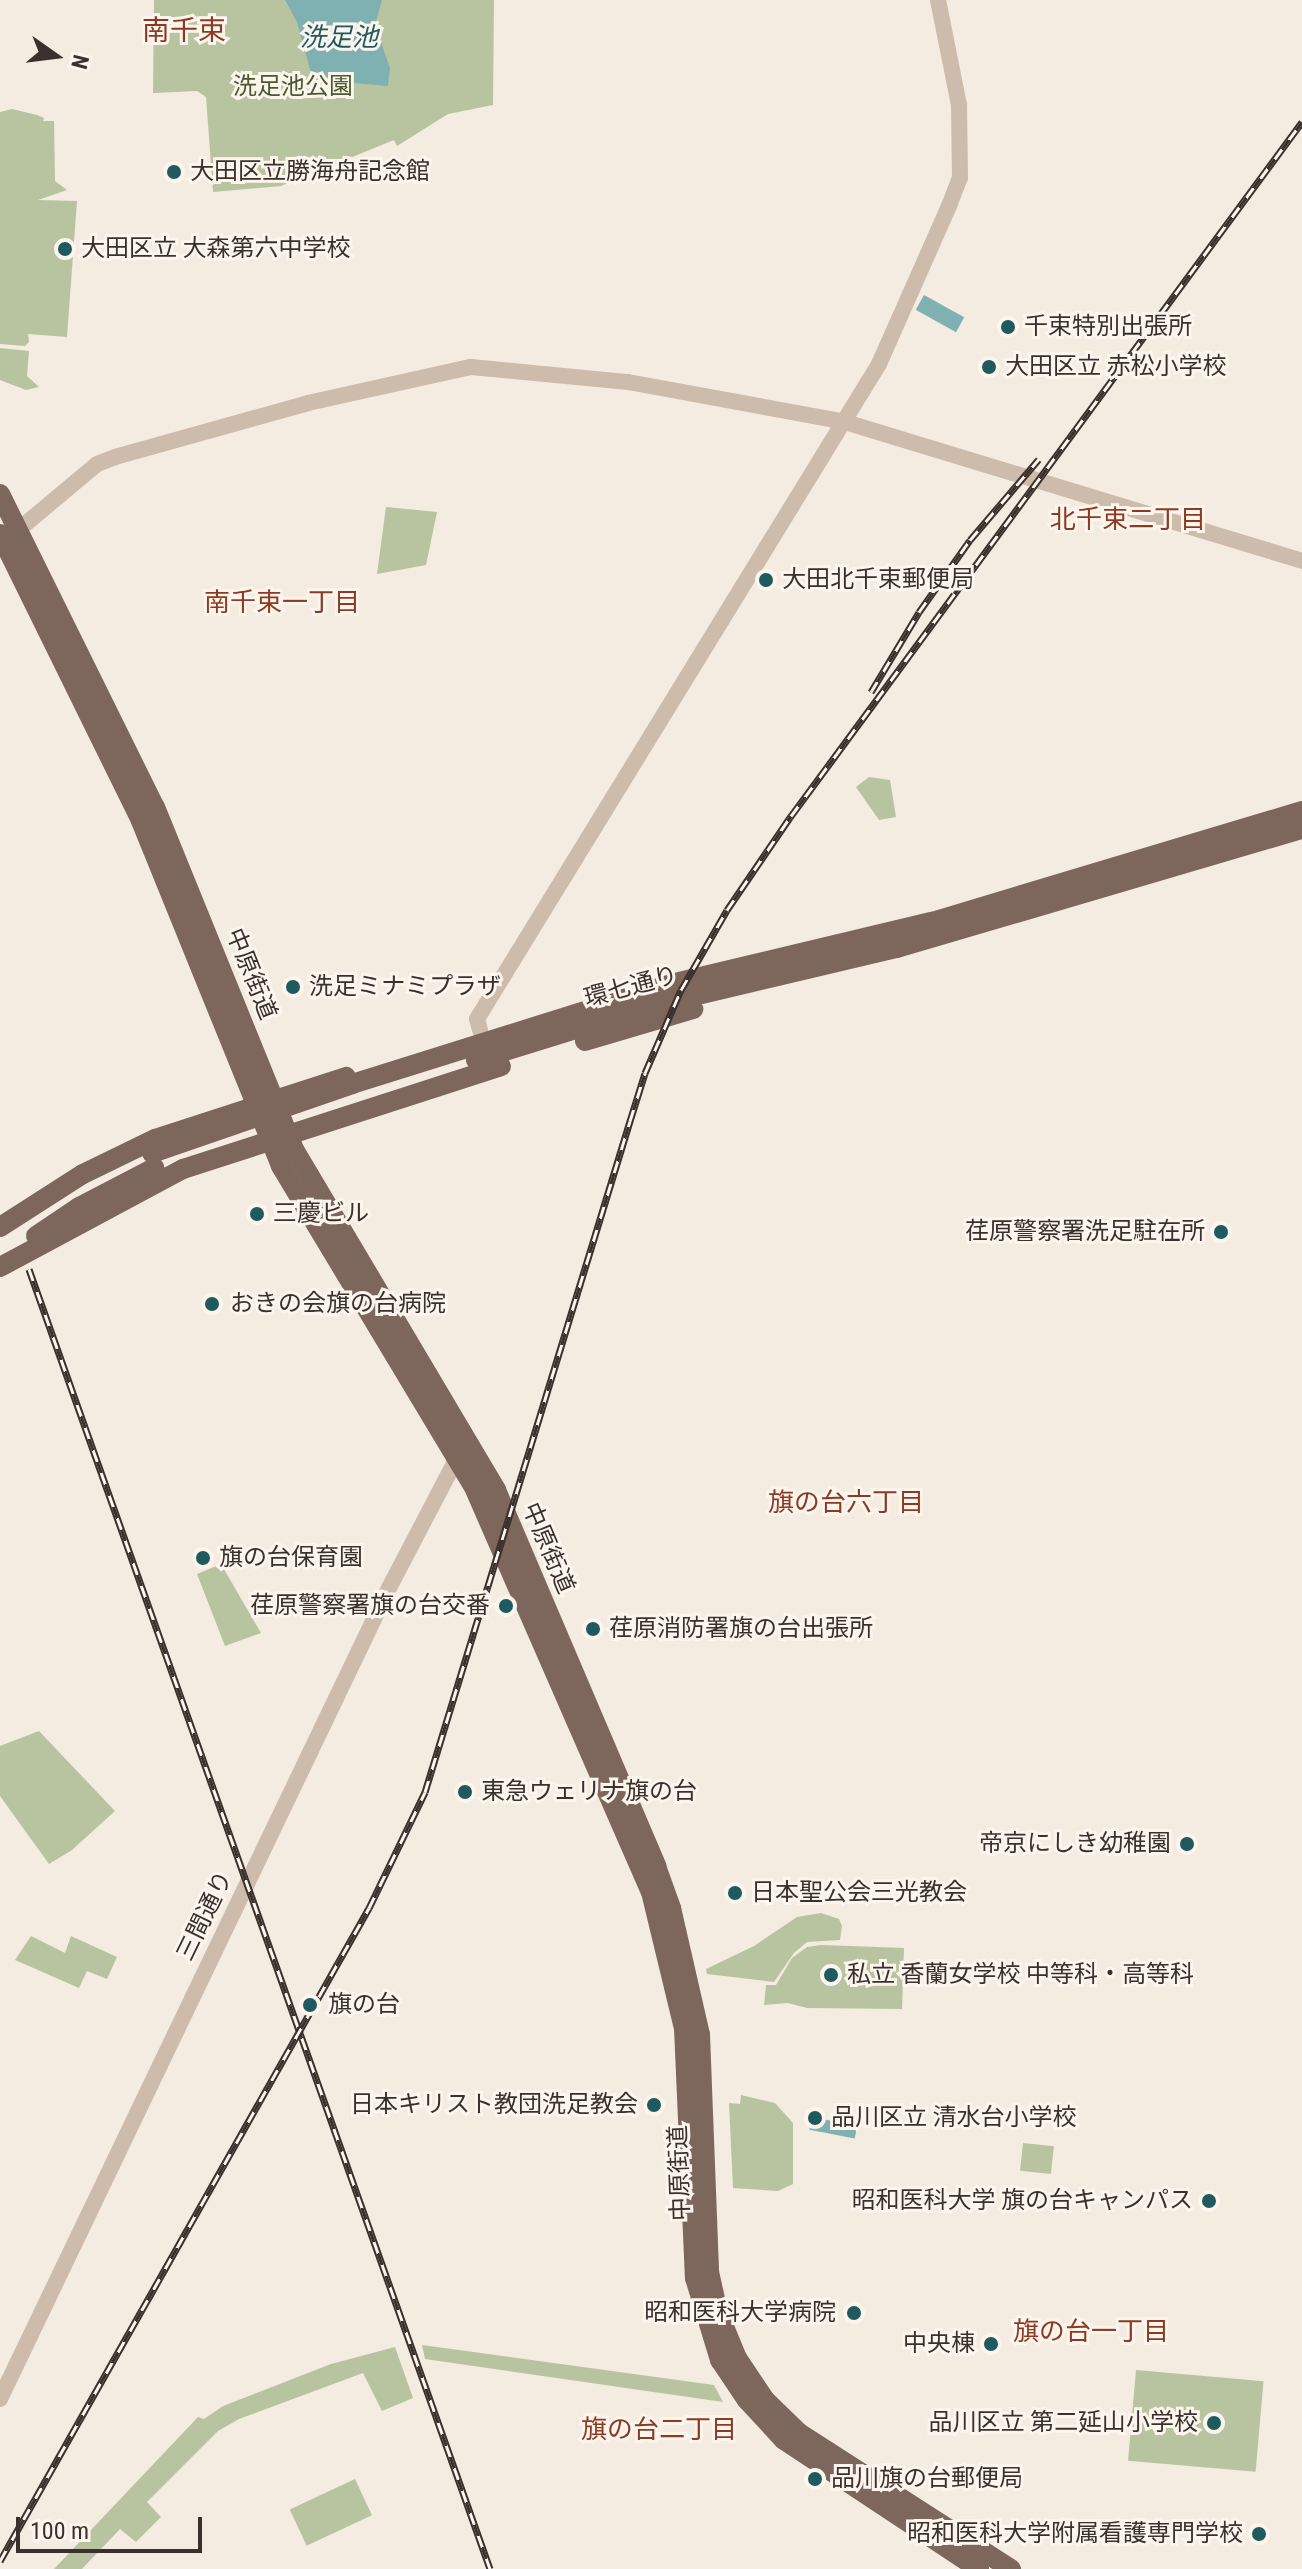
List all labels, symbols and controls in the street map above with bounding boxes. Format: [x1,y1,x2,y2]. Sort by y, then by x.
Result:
district label: 南千束 [142,14,226,48]
north arrow [16,16,96,96]
water label: 洗足池 [300,22,378,54]
text: N [66,52,94,71]
park label: 洗足池公園 [233,73,353,101]
place label: 大田区立勝海舟記念館 [190,158,430,186]
marker: 大田区立勝海舟記念館 [165,163,183,181]
place label: 大田区立 大森第六中学校 [81,235,351,263]
marker: 大田区立 大森第六中学校 [56,240,74,258]
place label: 千束特別出張所 [1024,313,1192,341]
marker: 千束特別出張所 [999,318,1017,336]
place label: 大田区立 赤松小学校 [1005,353,1227,381]
marker: 大田区立 赤松小学校 [980,358,998,376]
district label: 北千束二丁目 [1050,504,1206,536]
place label: 大田北千束郵便局 [782,566,974,594]
marker: 大田北千束郵便局 [757,571,775,589]
district label: 南千束一丁目 [204,587,360,619]
street label: 中原街道 [220,924,282,1024]
street label: 環七通り [581,961,681,1013]
place label: 洗足ミナミプラザ [309,973,501,1001]
marker: 洗足ミナミプラザ [284,978,302,996]
place label: 三慶ビル [273,1200,369,1228]
marker: 三慶ビル [248,1205,266,1223]
place label: 荏原警察署洗足駐在所 [965,1218,1205,1246]
marker: 荏原警察署洗足駐在所 [1212,1223,1230,1241]
place label: おきの会旗の台病院 [230,1290,446,1318]
marker: おきの会旗の台病院 [201,1293,223,1315]
district label: 旗の台六丁目 [768,1487,924,1519]
street label: 中原街道 [516,1498,580,1598]
place label: 旗の台保育園 [219,1544,363,1572]
marker: 旗の台保育園 [194,1549,212,1567]
place label: 荏原警察署旗の台交番 [250,1592,490,1620]
marker: 荏原警察署旗の台交番 [497,1597,515,1615]
place label: 荏原消防署旗の台出張所 [609,1615,873,1643]
marker: 荏原消防署旗の台出張所 [584,1620,602,1638]
place label: 東急ウェリナ旗の台 [481,1778,697,1806]
marker: 東急ウェリナ旗の台 [456,1783,474,1801]
place label: 帝京にしき幼稚園 [979,1830,1171,1858]
marker: 帝京にしき幼稚園 [1178,1835,1196,1853]
street label: 三間通り [171,1867,239,1965]
place label: 日本聖公会三光教会 [751,1879,967,1907]
marker: 日本聖公会三光教会 [726,1884,744,1902]
place label: 私立 香蘭女学校 中等科・高等科 [847,1961,1194,1989]
marker: 私立 香蘭女学校 中等科・高等科 [822,1966,840,1984]
place label: 旗の台 [328,1991,400,2019]
marker: 旗の台 [299,1994,321,2016]
place label: 日本キリスト教団洗足教会 [350,2091,638,2119]
marker: 日本キリスト教団洗足教会 [645,2096,663,2114]
place label: 品川区立 清水台小学校 [831,2104,1077,2132]
marker: 品川区立 清水台小学校 [806,2109,824,2127]
street label: 中原街道 [664,2125,696,2221]
place label: 昭和医科大学 旗の台キャンパス [851,2187,1193,2215]
marker: 昭和医科大学 旗の台キャンパス [1200,2192,1218,2210]
place label: 昭和医科大学病院 [644,2299,836,2327]
marker: 昭和医科大学病院 [843,2302,865,2324]
district label: 旗の台一丁目 [1013,2316,1169,2348]
place label: 中央棟 [903,2330,975,2358]
marker: 中央棟 [982,2335,1000,2353]
place label: 品川区立 第二延山小学校 [928,2409,1198,2437]
district label: 旗の台二丁目 [581,2414,737,2446]
marker: 品川区立 第二延山小学校 [1205,2414,1223,2432]
place label: 品川旗の台郵便局 [831,2465,1023,2493]
marker: 品川旗の台郵便局 [806,2470,824,2488]
scale bar [20,2501,206,2551]
text: 100 m [30,2517,89,2545]
place label: 昭和医科大学附属看護専門学校 [907,2520,1243,2548]
marker: 昭和医科大学附属看護専門学校 [1250,2525,1268,2543]

